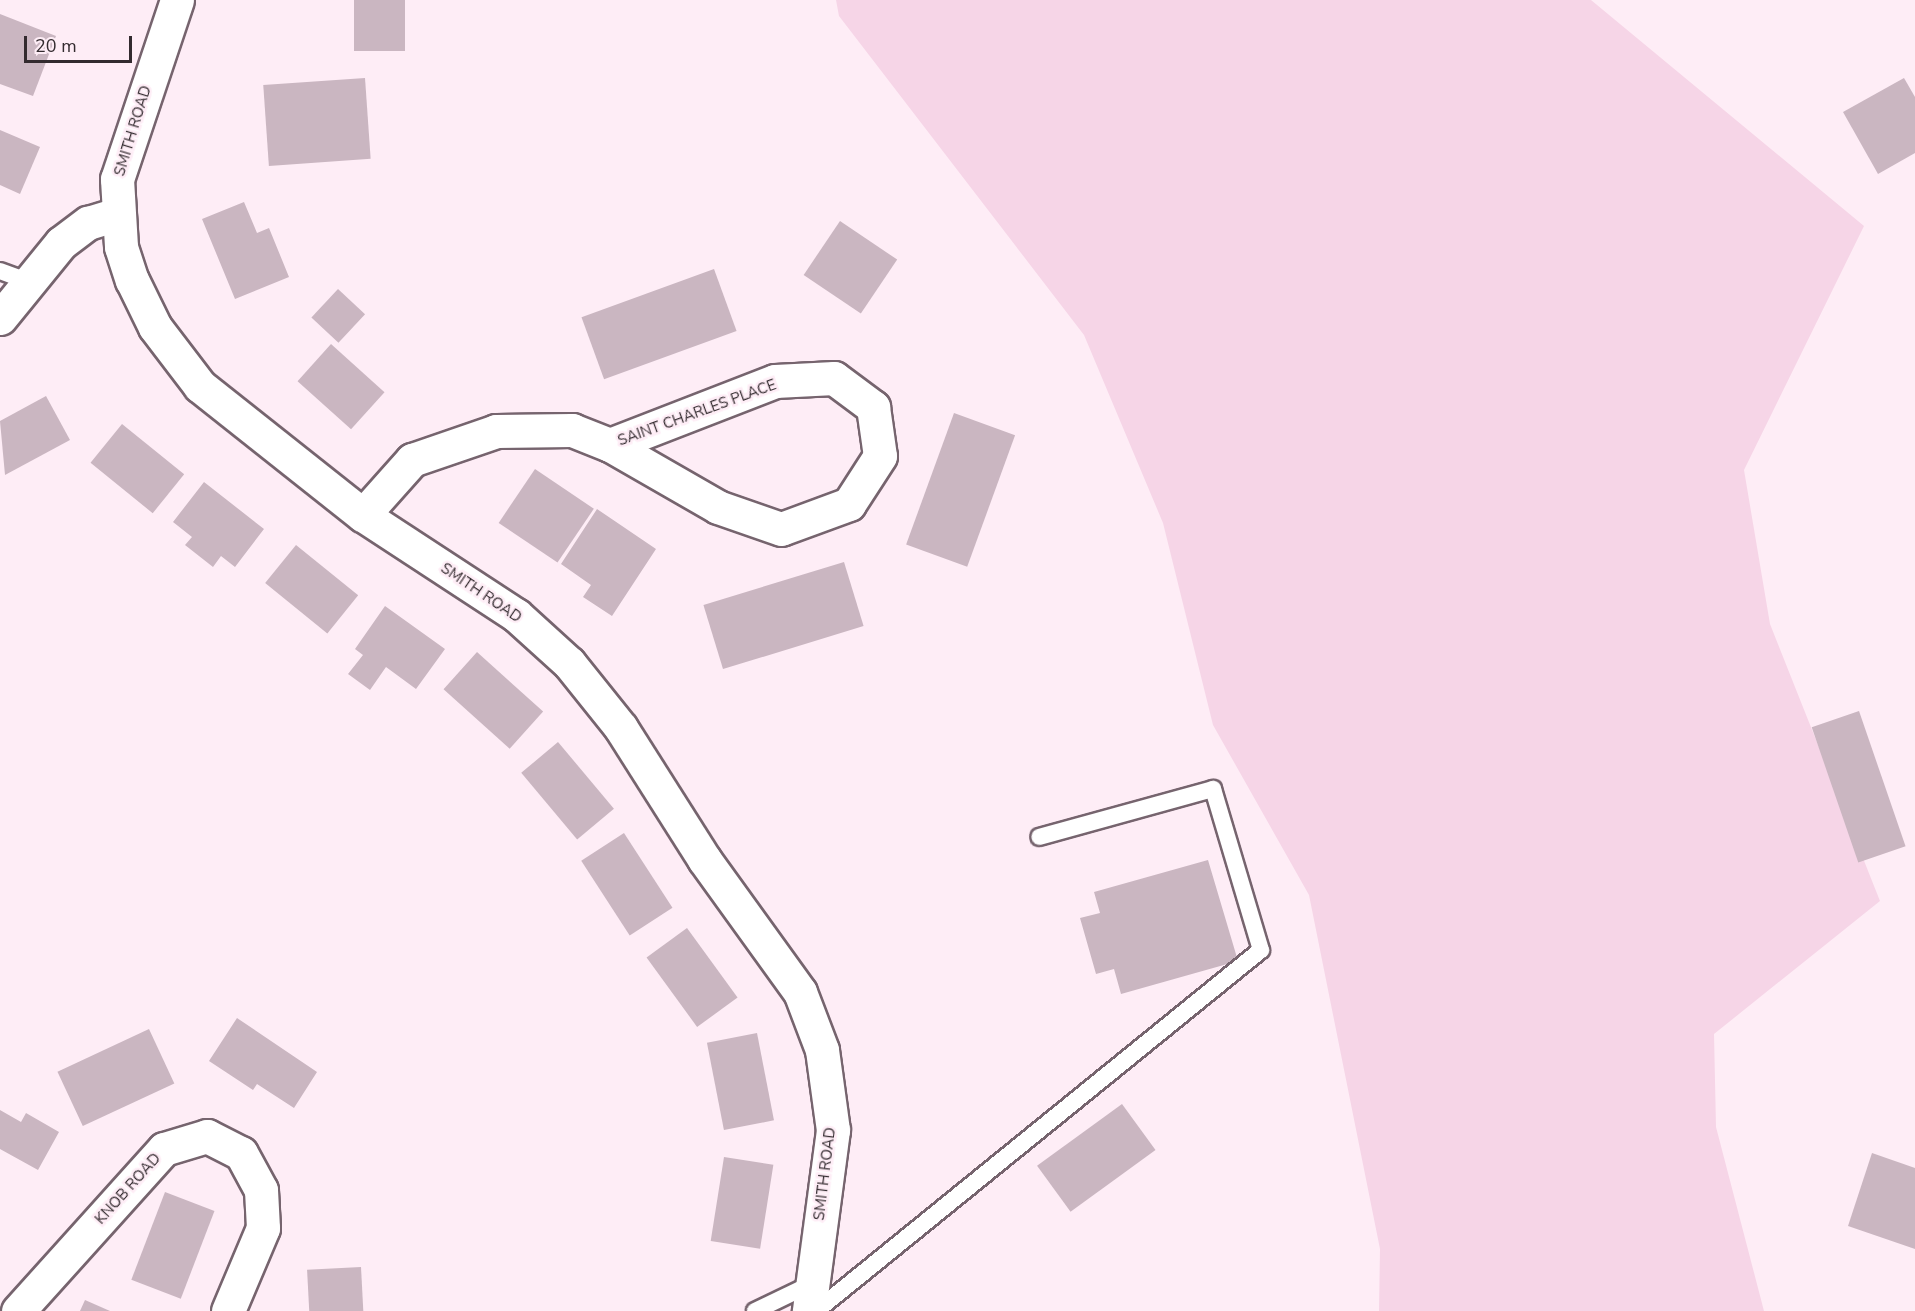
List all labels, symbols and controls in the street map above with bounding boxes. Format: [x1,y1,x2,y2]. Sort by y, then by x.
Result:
scale bar [27,24,135,62]
text: 20 m [35,34,77,58]
street label: SMITH ROAD [111,84,155,178]
street label: SAINT CHARLES PLACE [615,376,779,450]
street label: SMITH ROAD [437,559,525,627]
street label: SMITH ROAD [810,1126,840,1222]
street label: KNOB ROAD [91,1150,165,1228]

